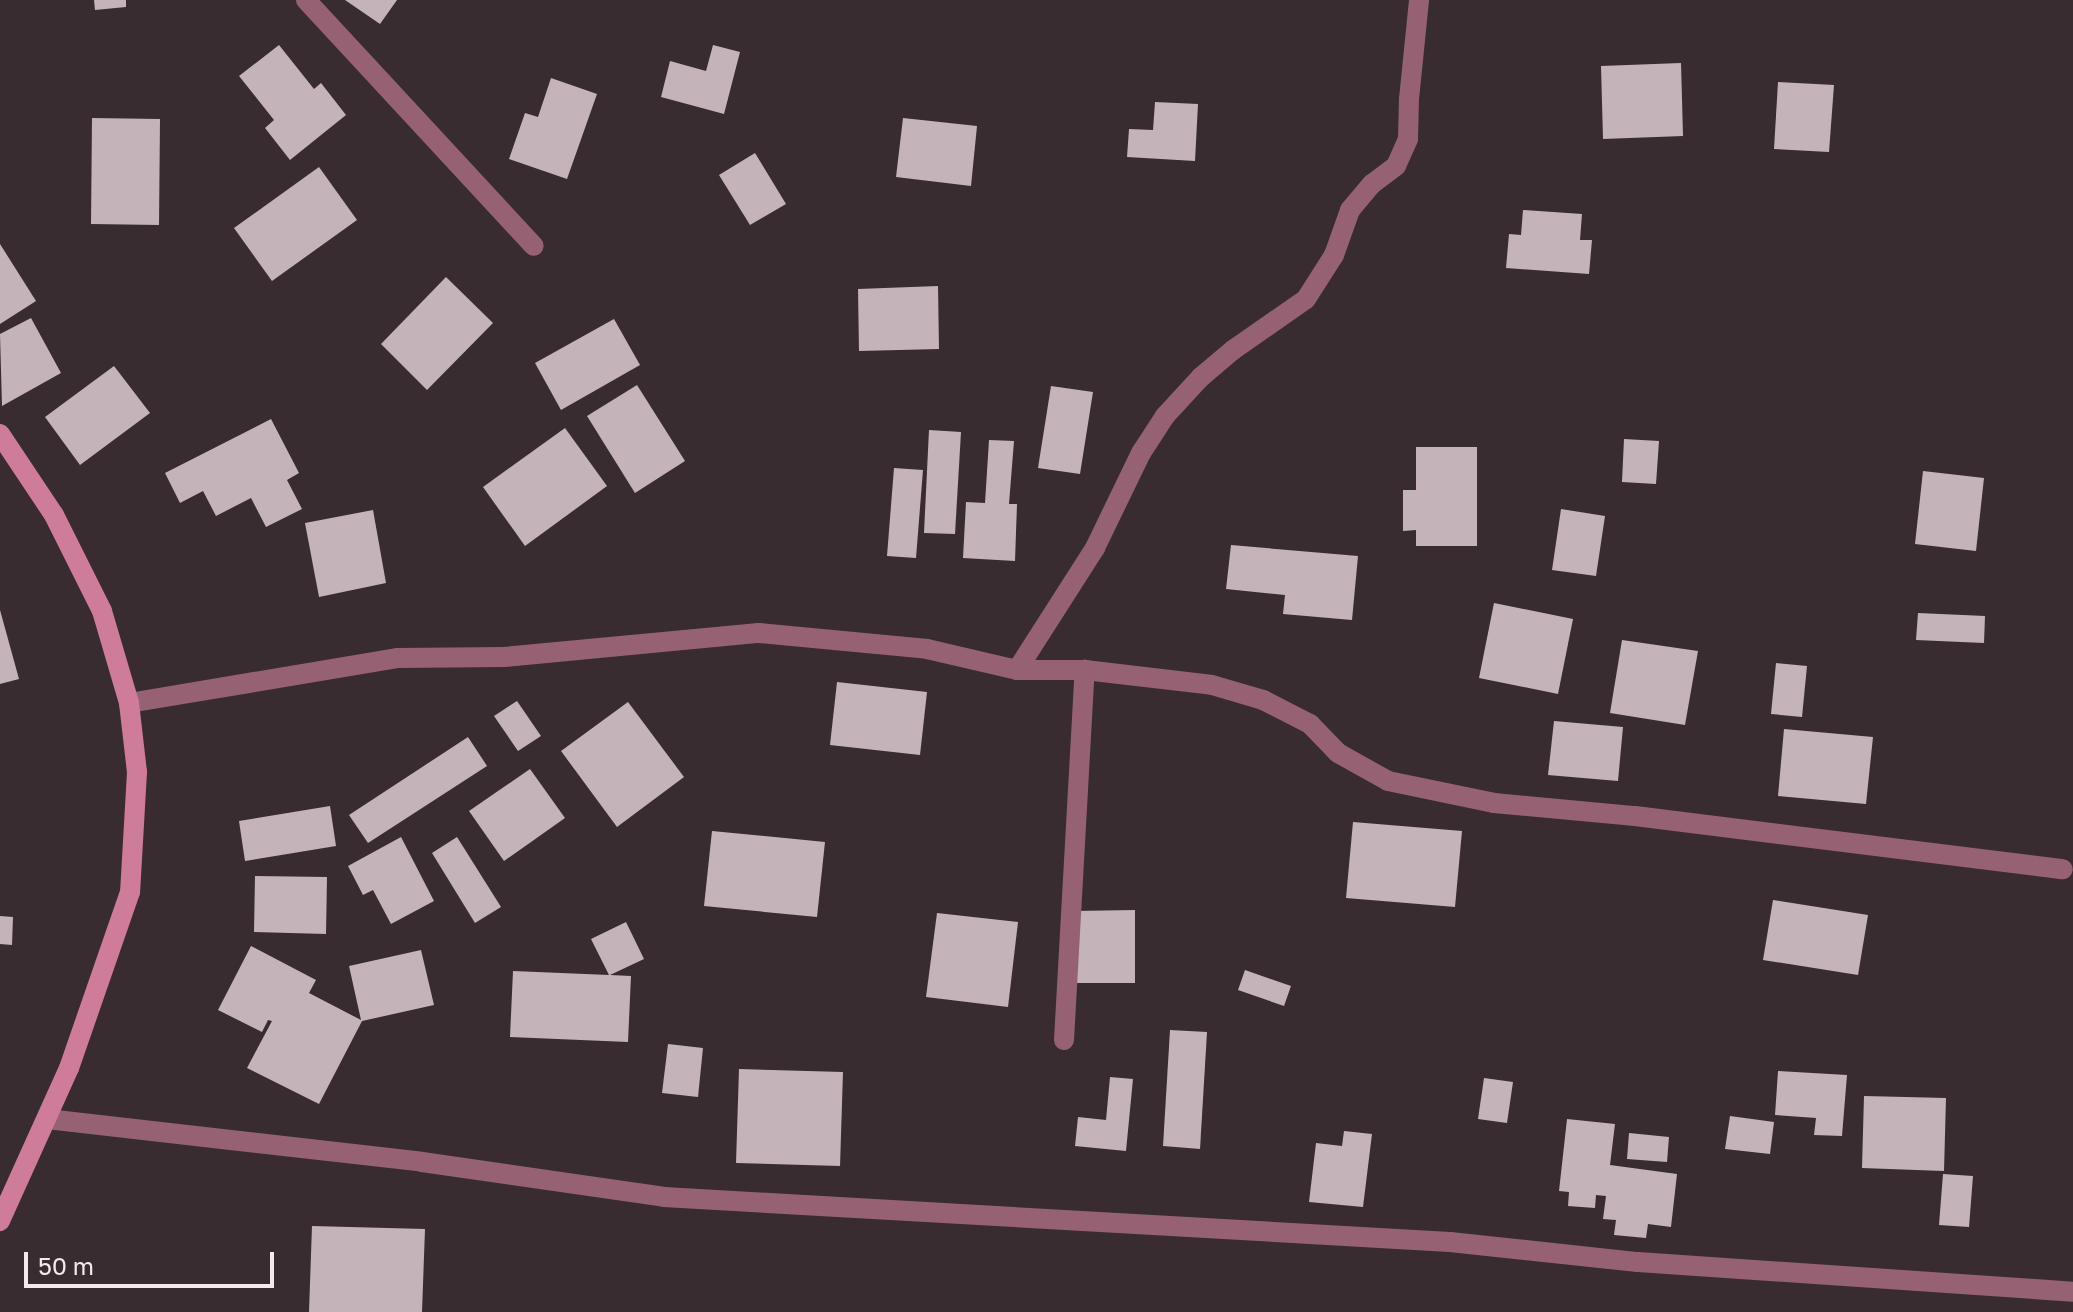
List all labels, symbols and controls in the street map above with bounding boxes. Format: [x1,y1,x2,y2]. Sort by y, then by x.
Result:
scale bar [28,1236,278,1286]
text: 50 m [38,1251,94,1280]

